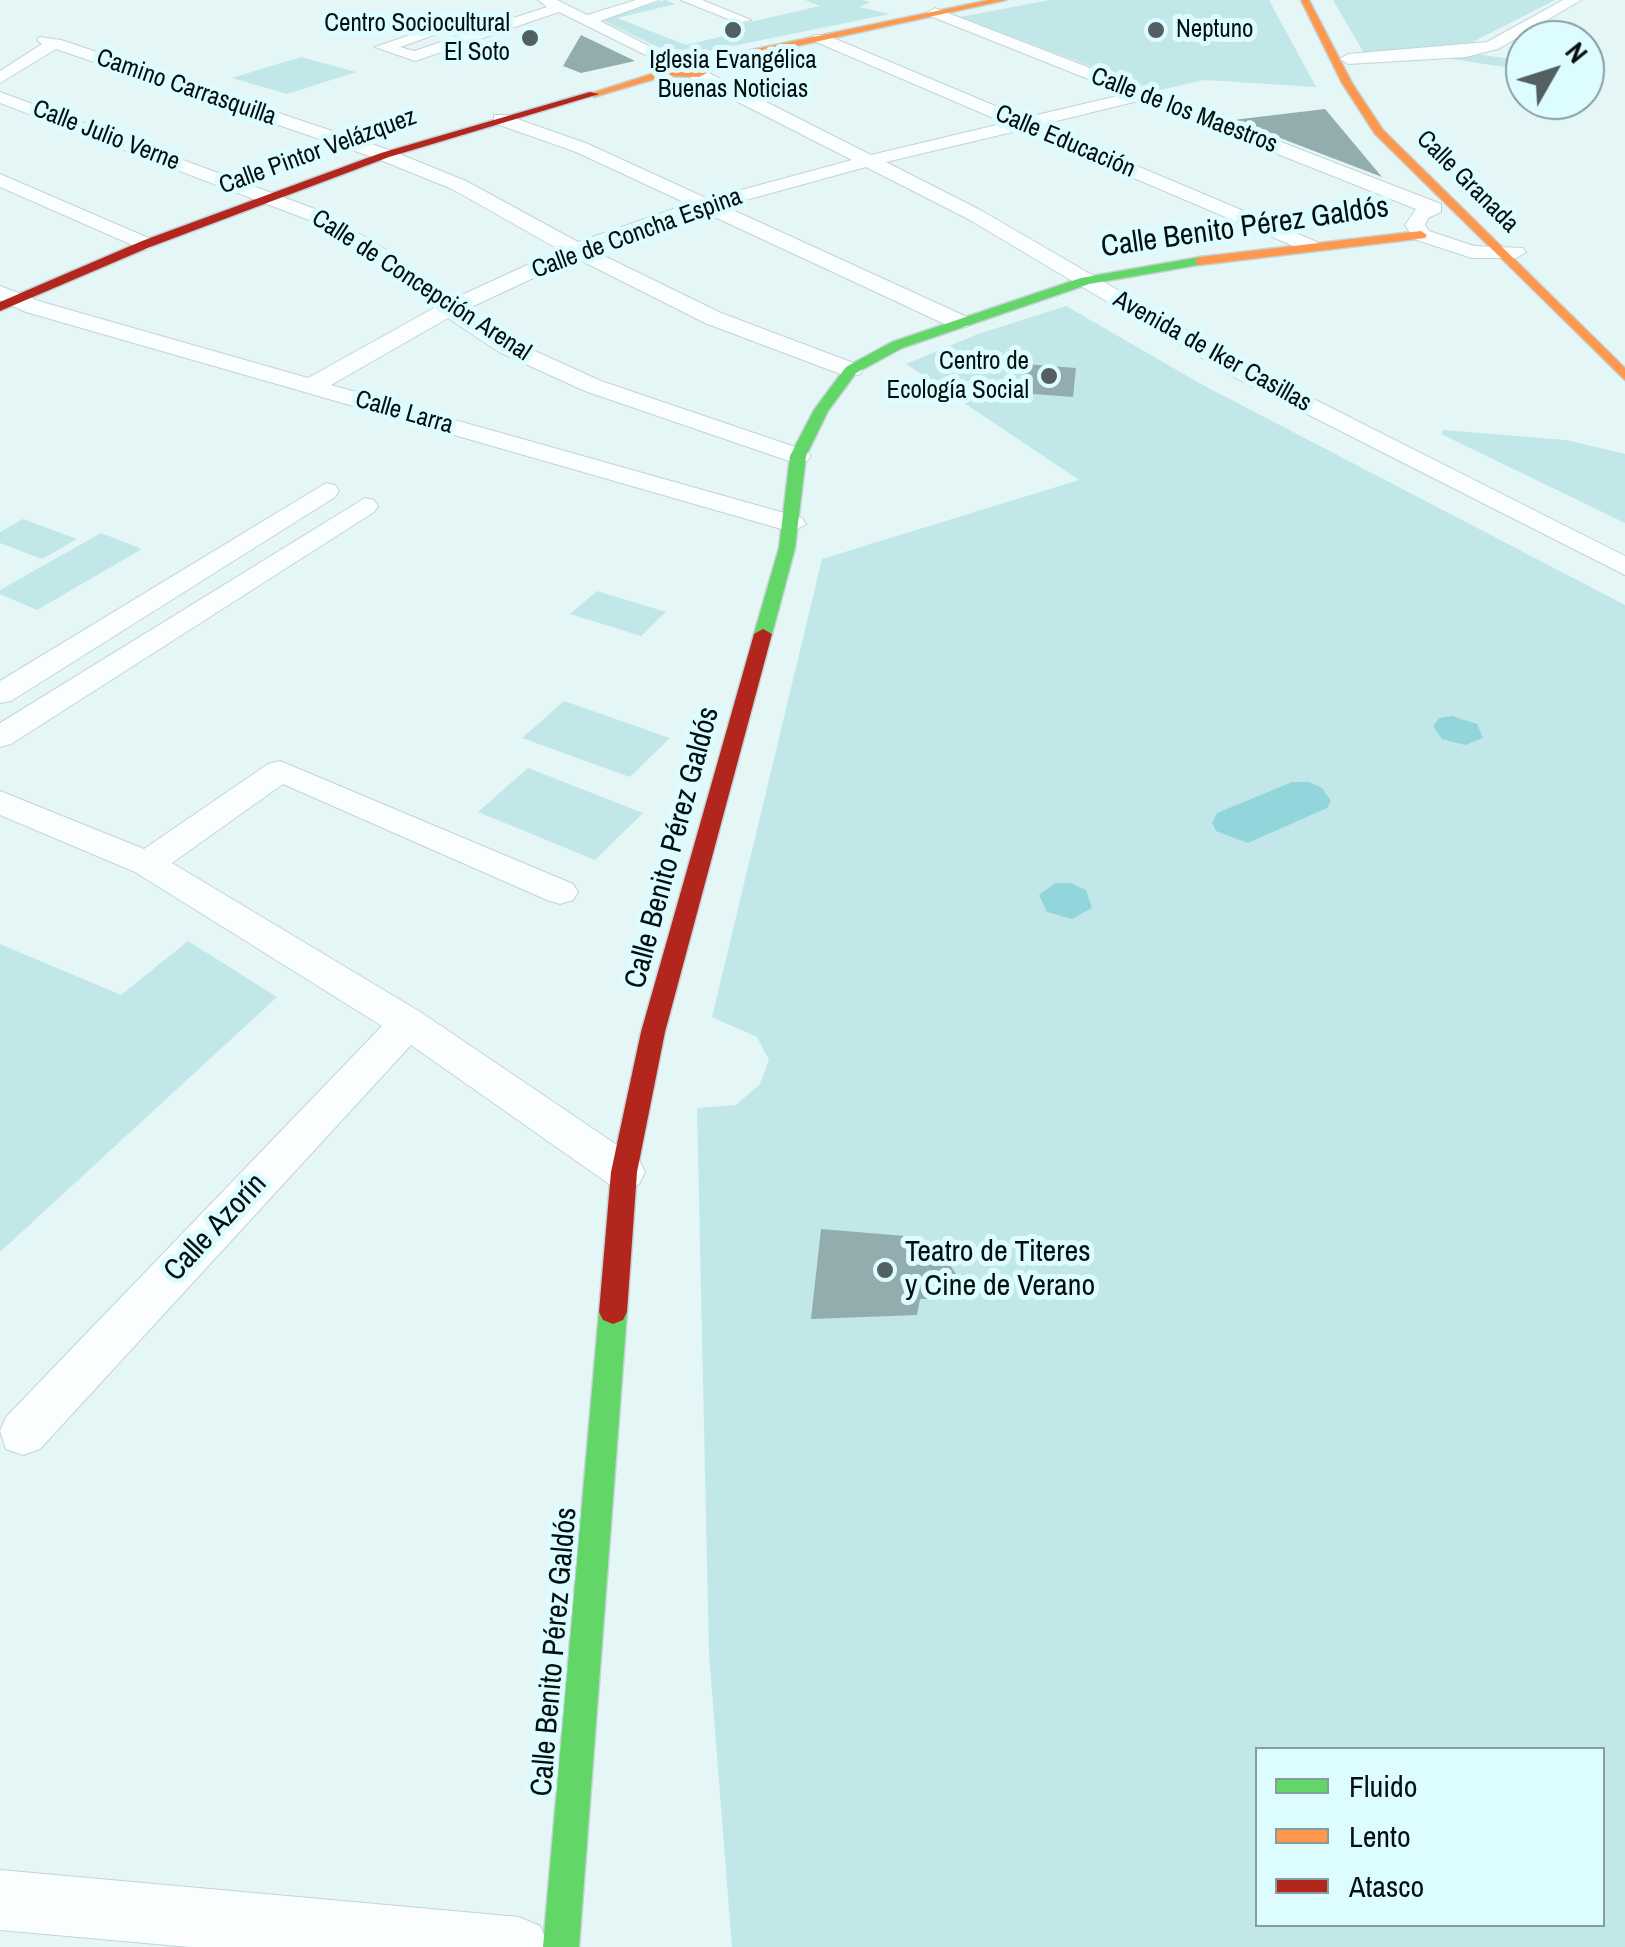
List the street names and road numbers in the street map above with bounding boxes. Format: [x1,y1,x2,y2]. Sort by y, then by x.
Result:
street label: Camino Carrasquilla [92,43,280,133]
street label: Calle de los Maestros [1087,62,1281,160]
street label: Calle Julio Verne [28,94,184,178]
street label: Calle Educación [990,99,1140,185]
street label: Calle Pintor Velázquez [215,102,421,202]
street label: Calle Granada [1410,125,1524,239]
street label: Calle de Concha Espina [528,182,746,286]
street label: Calle Benito Pérez Galdós [1099,190,1391,266]
street label: Calle de Concepción Arenal [306,204,536,368]
street label: Avenida de Iker Casillas [1108,285,1316,419]
street label: Calle Larra [352,385,456,441]
street label: Calle Benito Pérez Galdós [618,703,728,993]
street label: Calle Azorín [157,1167,275,1289]
street label: Calle Benito Pérez Galdós [524,1506,586,1798]

